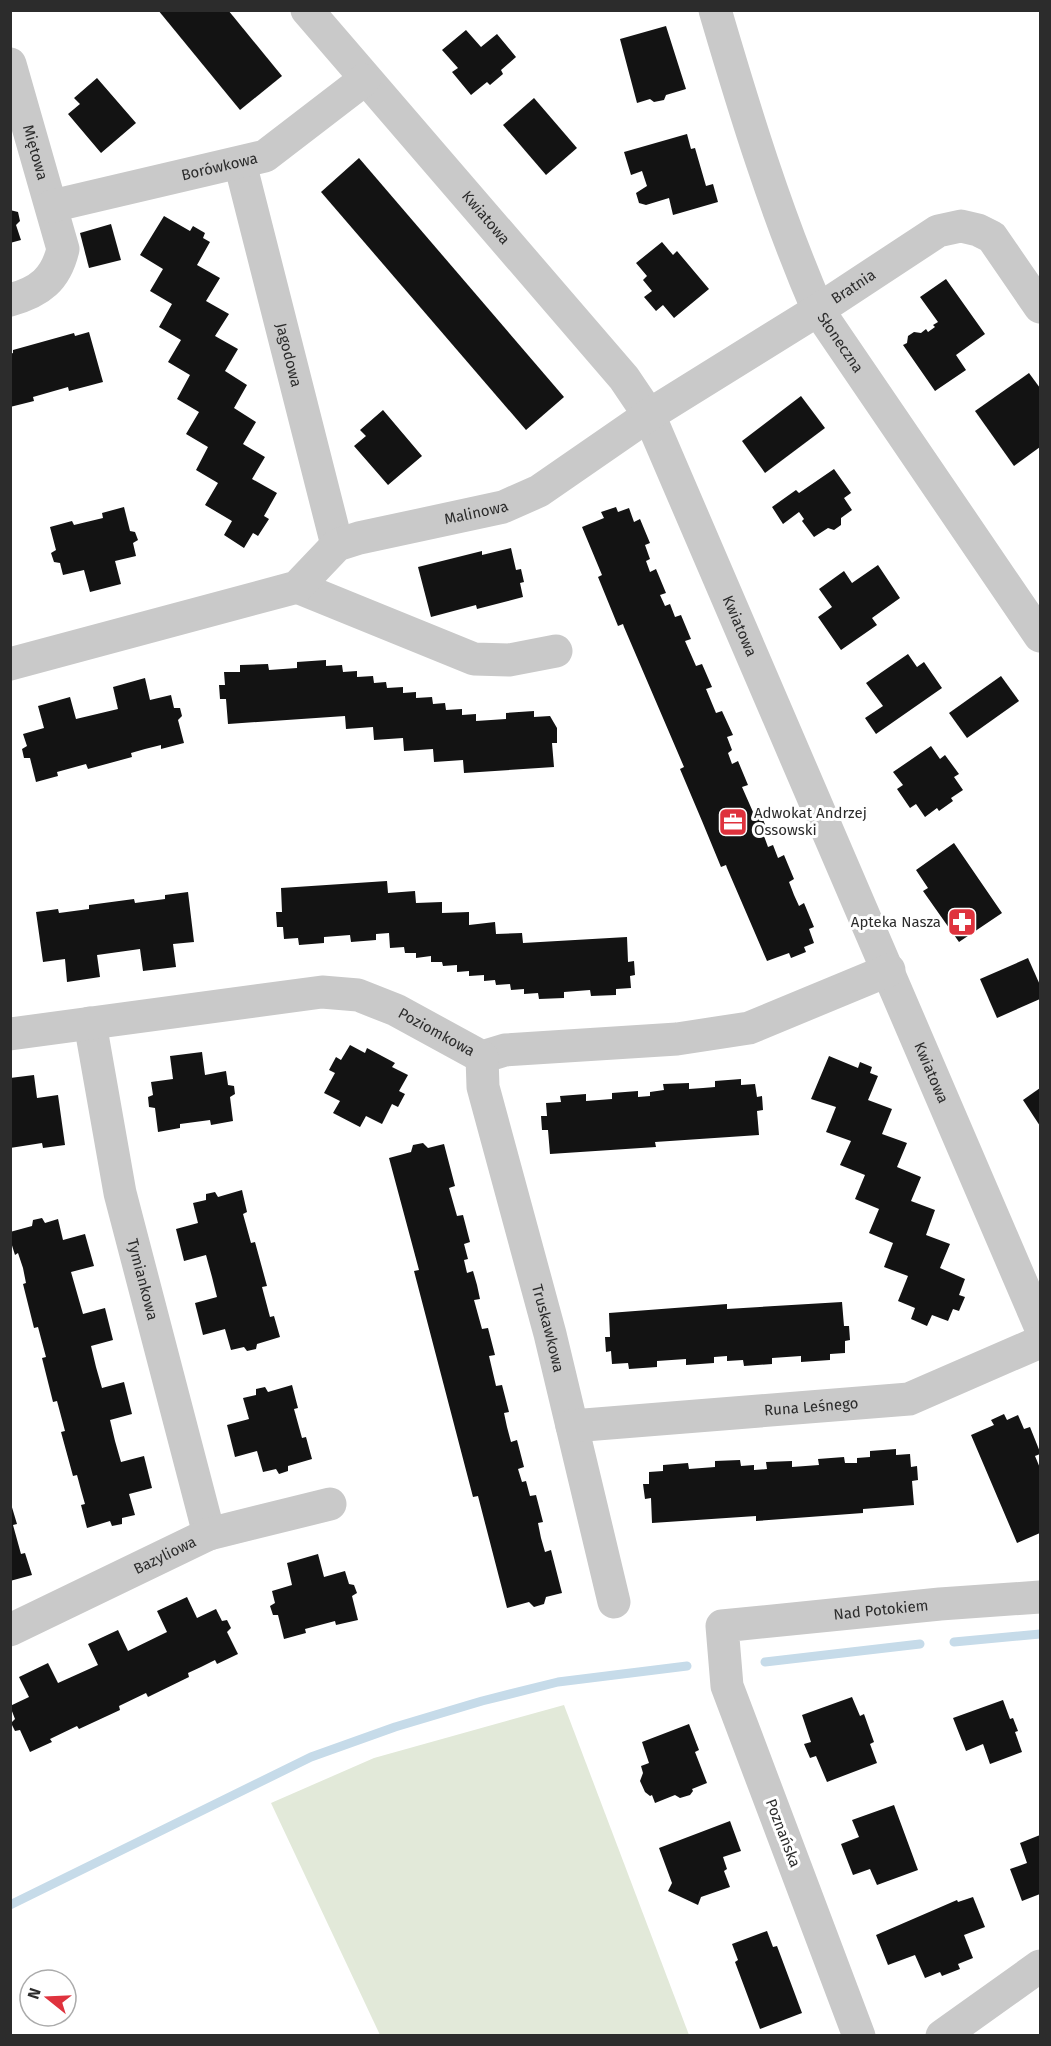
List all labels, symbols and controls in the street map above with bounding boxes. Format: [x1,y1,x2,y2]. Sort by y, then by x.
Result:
street label: Miętowa [19,123,52,182]
street label: Borówkowa [180,149,259,184]
street label: Kwiatowa [458,187,514,248]
street label: Bratnia [828,266,879,308]
street label: Słoneczna [813,309,867,376]
street label: Jagodowa [272,321,306,389]
street label: Malinowa [443,497,511,528]
street label: Kwiatowa [719,593,761,659]
place label: Adwokat Andrzej Ossowski [754,804,867,839]
office icon: Adwokat Andrzej Ossowski [717,806,749,838]
pharmacy icon: Apteka Nasza [946,906,978,938]
place label: Apteka Nasza [851,913,941,931]
street label: Poziomkowa [395,1004,478,1060]
street label: Kwiatowa [910,1039,952,1106]
street label: Tymiankowa [123,1237,162,1322]
street label: Truskawkowa [528,1282,568,1374]
street label: Runa Leśnego [763,1394,859,1420]
street label: Bazyliowa [131,1533,199,1578]
street label: Nad Potokiem [833,1596,929,1624]
street label: Poznańska [762,1796,804,1870]
north arrow [18,1968,78,2028]
text: N [24,1986,45,2001]

